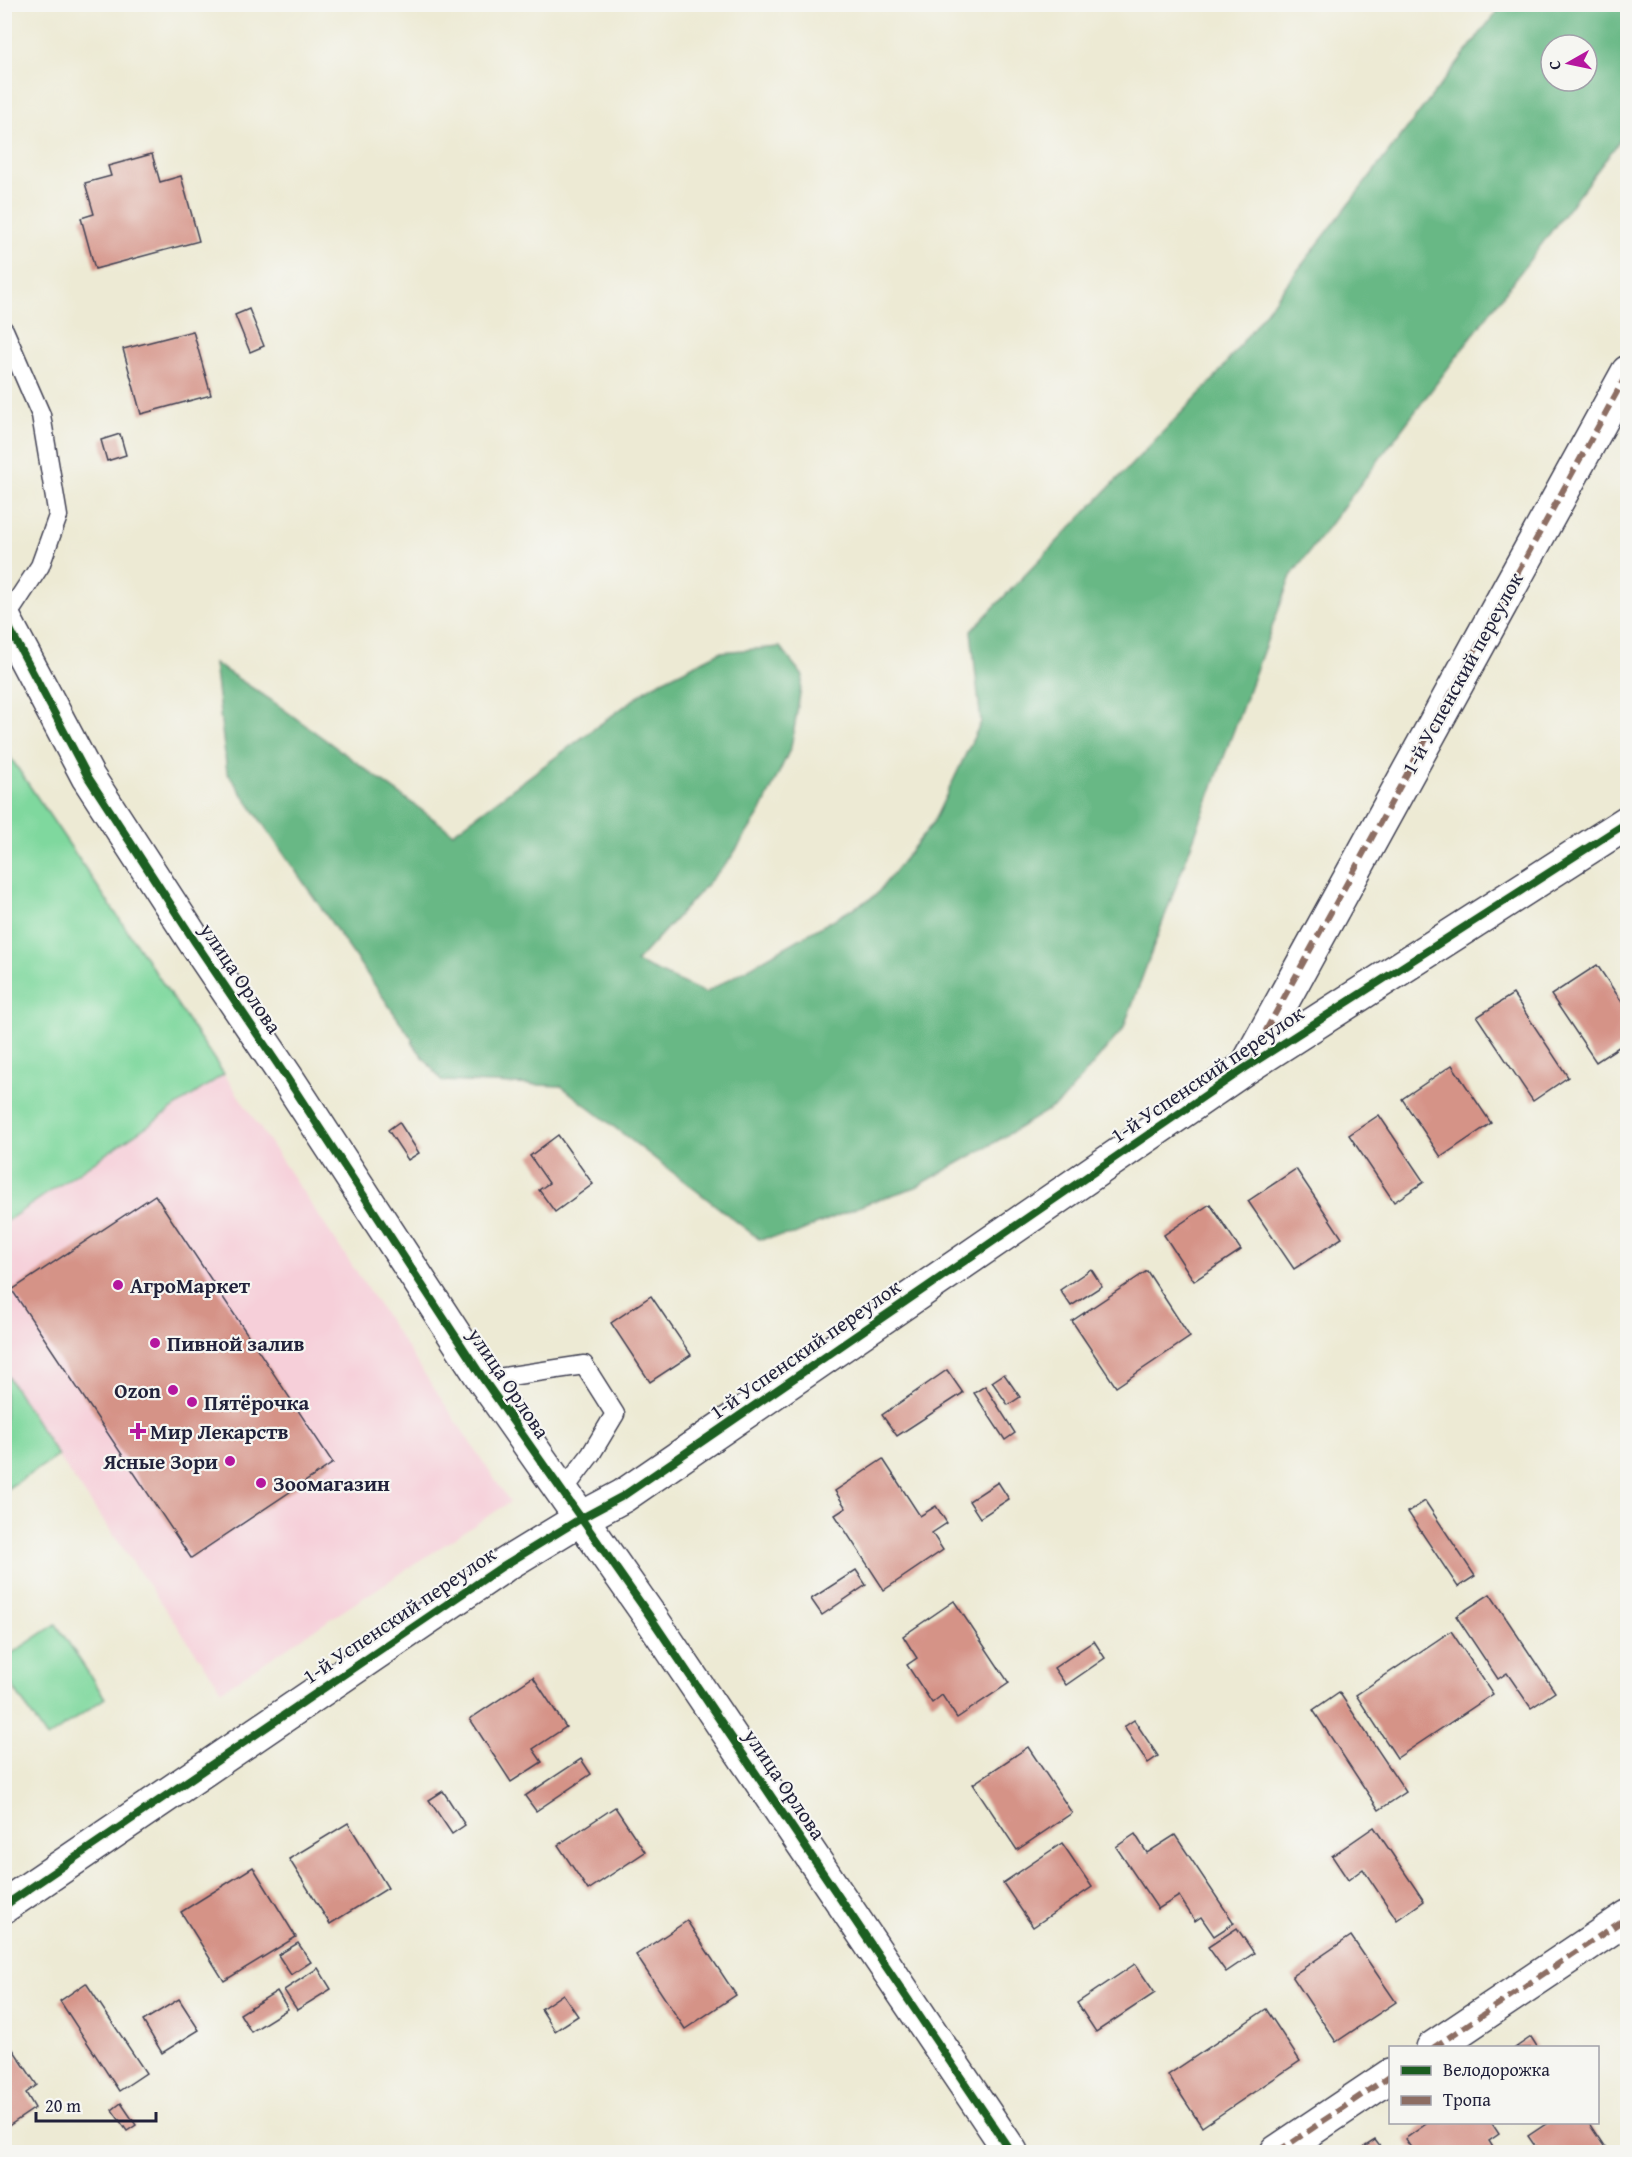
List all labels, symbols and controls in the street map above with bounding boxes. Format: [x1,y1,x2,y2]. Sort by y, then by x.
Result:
north arrow [1539,33,1599,93]
text: С [1542,59,1567,72]
street label: 1-й Успенский переулок [1393,566,1531,780]
street label: улица Орлова [192,915,290,1040]
street label: 1-й Успенский переулок [1104,998,1310,1150]
place label: АгроМаркет [130,1270,251,1301]
street label: 1-й Успенский переулок [703,1271,907,1427]
marker: АгроМаркет [111,1278,125,1292]
street label: улица Орлова [460,1320,558,1445]
place label: Пивной залив [167,1328,304,1359]
marker: Пивной залив [148,1336,162,1350]
place label: Ozon [114,1375,162,1406]
marker: Ozon [166,1383,180,1397]
place label: Пятёрочка [204,1387,310,1418]
marker: Пятёрочка [185,1395,199,1409]
place label: Мир Лекарств [150,1416,288,1447]
marker: Мир Лекарств [131,1424,145,1438]
place label: Ясные Зори [102,1446,218,1477]
marker: Ясные Зори [223,1454,237,1468]
place label: Зоомагазин [273,1468,390,1499]
marker: Зоомагазин [254,1476,268,1490]
street label: 1-й Успенский переулок [296,1539,502,1691]
street label: улица Орлова [736,1721,834,1846]
legend [1389,2046,1599,2124]
text: Велодорожка [1443,2056,1550,2083]
scale bar [36,2085,156,2123]
text: Тропа [1443,2086,1491,2113]
text: 20 m [45,2092,81,2119]

